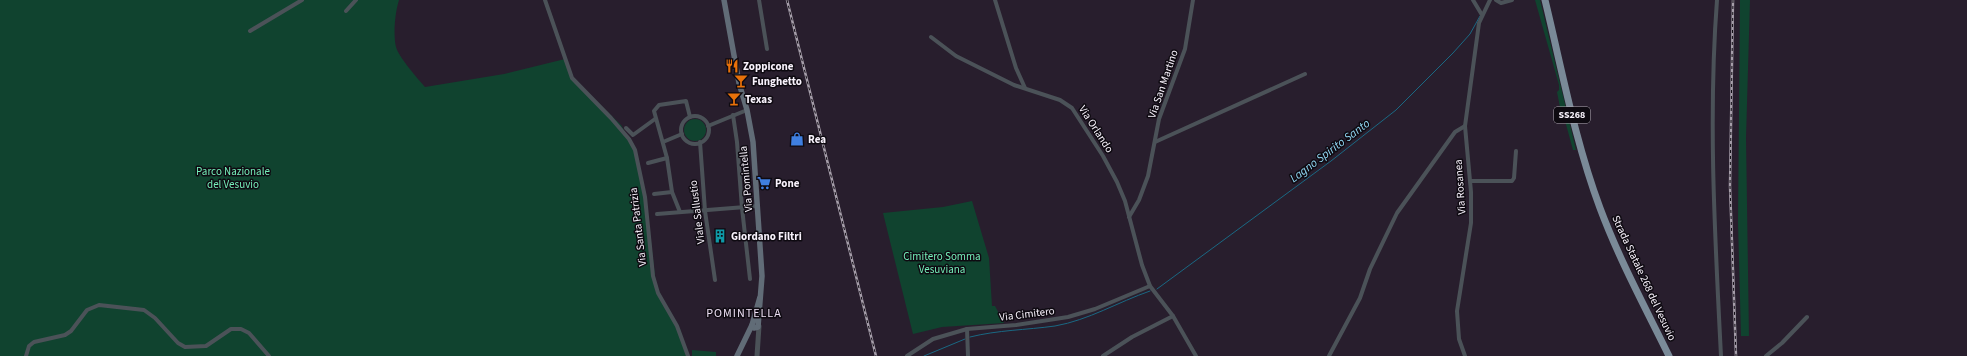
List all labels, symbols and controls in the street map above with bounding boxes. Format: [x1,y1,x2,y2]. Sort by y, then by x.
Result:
street label: Via San Martino [1144,48,1182,120]
restaurant icon: Zoppicone [724,58,740,74]
place label: Zoppicone [743,59,794,74]
bar icon: Funghetto [733,73,749,89]
place label: Funghetto [752,74,802,89]
bar icon: Texas [726,91,742,107]
place label: Texas [745,92,772,107]
street label: Via Orlando [1075,102,1117,156]
road number: SS268 [1554,107,1590,123]
water label: Lagno Spirito Santo [1286,115,1374,187]
shop icon: Rea [789,131,805,147]
place label: Rea [808,132,826,147]
street label: Via Pomintella [736,145,756,213]
street label: Via Rosanea [1451,159,1469,215]
park label: Parco Nazionale del Vesuvio [196,164,270,192]
supermarket icon: Pone [756,175,772,191]
place label: Pone [775,176,800,191]
street label: Viale Sallustio [686,179,708,245]
street label: Via Santa Patrizia [626,187,650,267]
street label: Strada Statale 268 del Vesuvio [1608,213,1680,343]
building icon: Giordano Filtri [712,228,728,244]
place label: Giordano Filtri [731,229,802,244]
park label: Cimitero Somma Vesuviana [903,249,981,277]
street label: Via Cimitero [998,303,1056,325]
district label: POMINTELLA [706,305,782,322]

